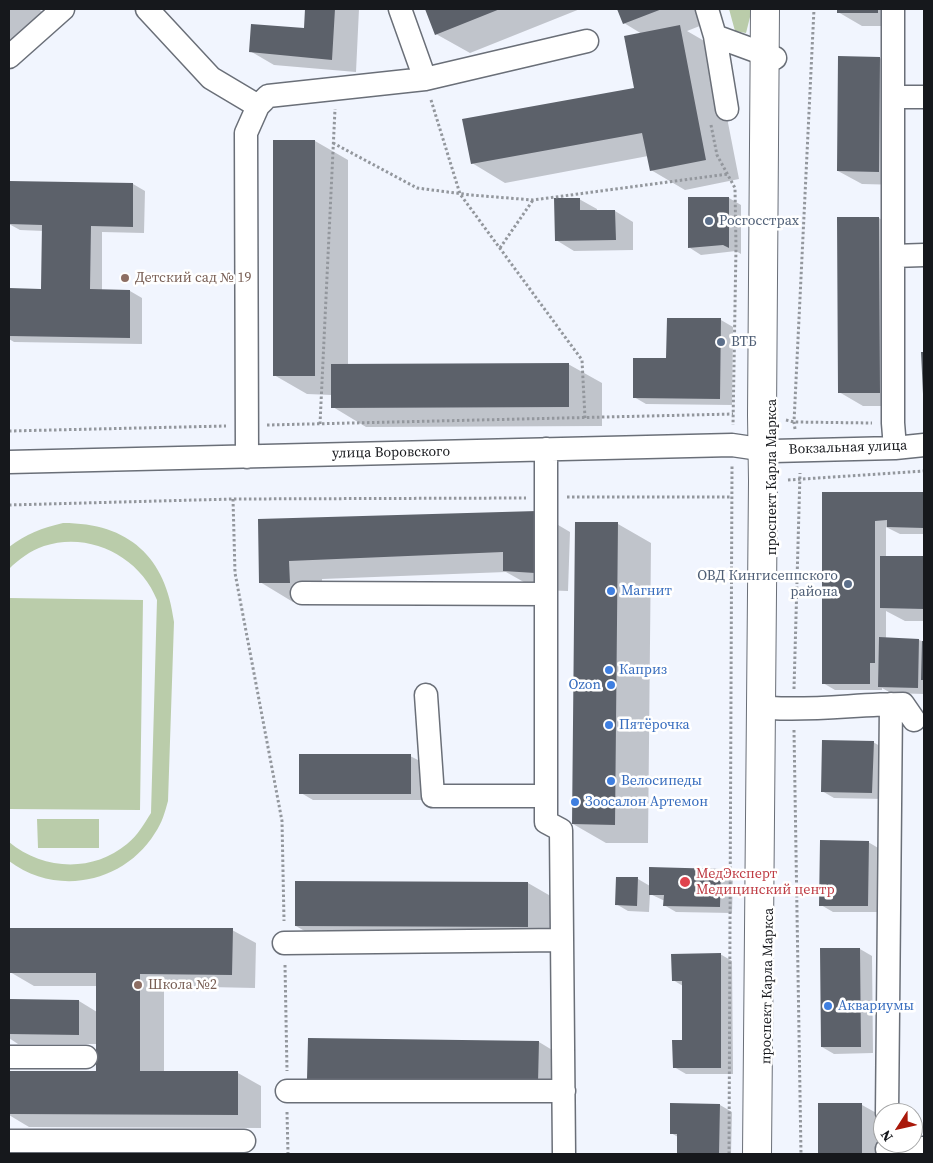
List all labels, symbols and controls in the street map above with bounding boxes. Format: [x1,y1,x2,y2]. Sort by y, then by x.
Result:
place label: Росгосстрах [719,213,799,229]
marker: Росгосстрах [703,215,715,227]
place label: Детский сад № 19 [135,270,252,286]
marker: Детский сад № 19 [119,272,131,284]
place label: ВТБ [731,334,757,350]
marker: ВТБ [715,336,727,348]
street label: проспект Карла Маркса [764,399,780,555]
street label: Вокзальная улица [788,438,908,458]
street label: улица Воровского [332,444,450,462]
place label: ОВД Кингисеппского района [697,568,838,600]
marker: ОВД Кингисеппского района [842,578,854,590]
place label: Магнит [621,583,672,599]
marker: Магнит [605,585,617,597]
place label: Каприз [619,662,667,678]
marker: Каприз [603,664,615,676]
place label: Ozon [569,677,601,693]
marker: Ozon [605,679,617,691]
place label: Пятёрочка [619,717,690,733]
marker: Пятёрочка [603,719,615,731]
place label: Велосипеды [621,773,702,789]
marker: Велосипеды [605,775,617,787]
place label: Зоосалон Артемон [585,794,708,810]
marker: Зоосалон Артемон [569,796,581,808]
place label: МедЭксперт Медицинский центр [696,866,835,899]
marker: МедЭксперт Медицинский центр [678,875,692,889]
street label: проспект Карла Маркса [758,908,778,1064]
place label: Школа №2 [148,977,217,993]
marker: Школа №2 [132,979,144,991]
place label: Аквариумы [838,998,914,1014]
marker: Аквариумы [822,1000,834,1012]
north arrow [873,1103,923,1153]
text: N [875,1126,898,1146]

